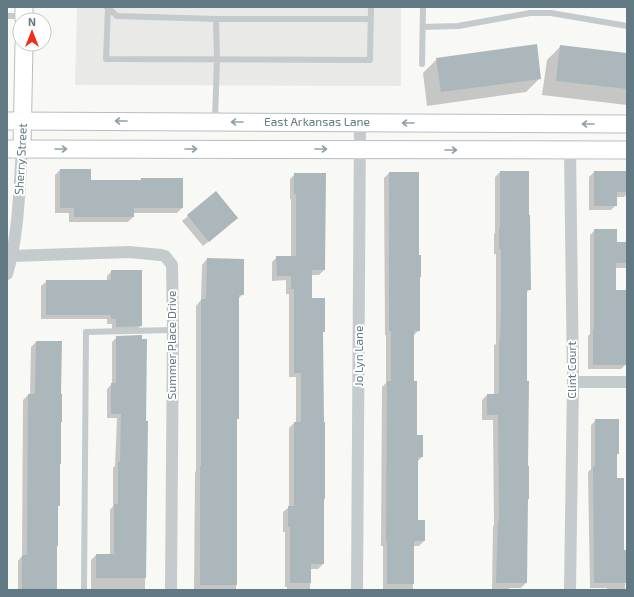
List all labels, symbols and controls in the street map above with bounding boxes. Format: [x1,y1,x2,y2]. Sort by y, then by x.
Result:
north arrow [12,12,52,52]
text: N [28,15,36,28]
street label: East Arkansas Lane [264,114,370,128]
one-way arrow [115,117,128,125]
one-way arrow [231,118,244,126]
one-way arrow [402,119,415,127]
one-way arrow [582,120,595,128]
street label: Sherry Street [11,122,29,195]
one-way arrow [54,145,67,153]
one-way arrow [184,145,197,153]
one-way arrow [314,145,327,153]
one-way arrow [444,146,457,154]
street label: Summer Place Drive [164,291,178,399]
street label: Jo Lyn Lane [351,325,365,387]
street label: Clint Court [564,341,578,399]

